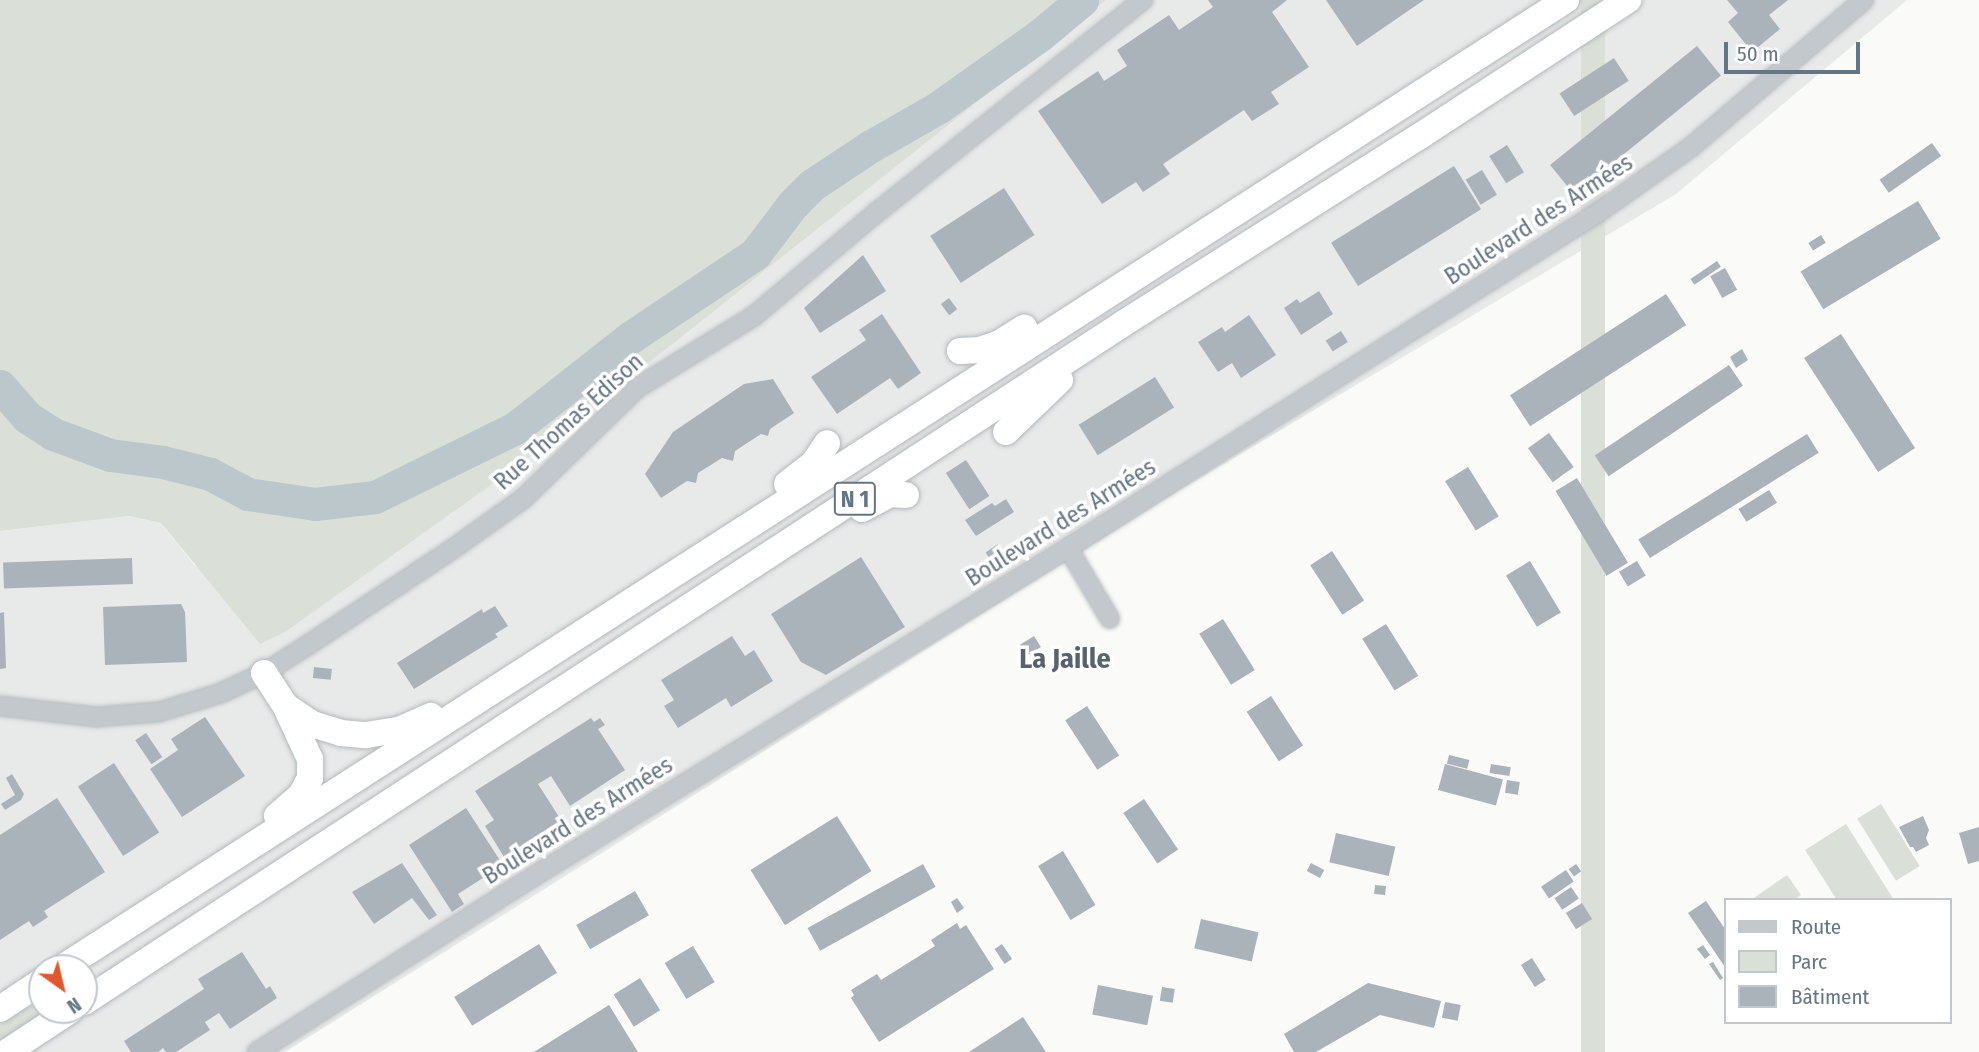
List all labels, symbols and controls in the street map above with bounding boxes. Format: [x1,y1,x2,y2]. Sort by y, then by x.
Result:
scale bar [1727,28,1864,72]
text: 50 m [1737,41,1779,67]
street label: Boulevard des Armées [1439,148,1639,292]
street label: Rue Thomas Edison [489,348,649,496]
street label: Boulevard des Armées [961,453,1161,593]
road number: N 1 [832,480,878,519]
district label: La Jaille [1019,642,1111,676]
street label: Boulevard des Armées [478,751,678,891]
legend [1724,898,1951,1024]
text: Route [1791,914,1841,940]
text: Parc [1791,949,1827,975]
north arrow [28,954,98,1024]
text: Bâtiment [1791,984,1869,1010]
text: N [63,992,85,1018]

